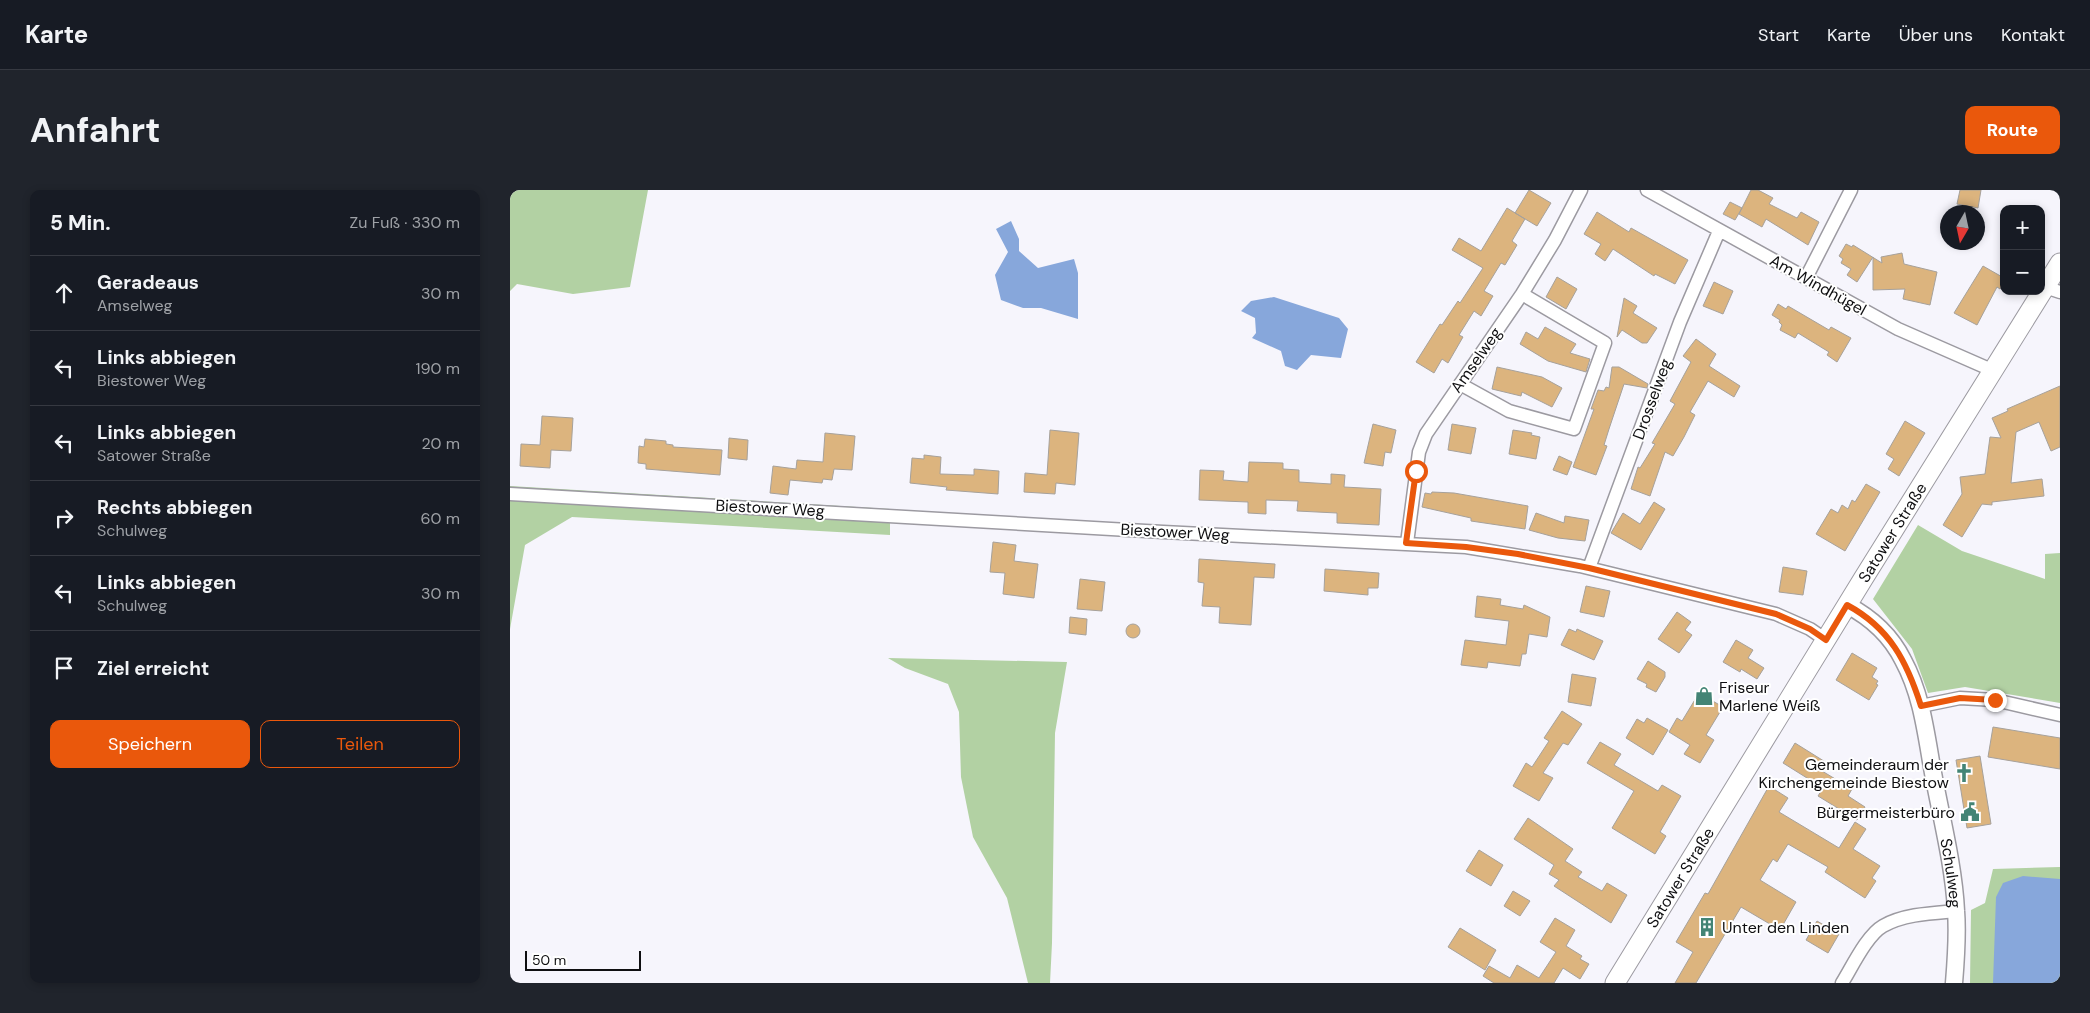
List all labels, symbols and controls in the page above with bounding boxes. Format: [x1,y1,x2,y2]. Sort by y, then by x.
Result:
text: Karte [25,19,88,50]
text: Start [1758,23,1799,47]
text: Karte [1827,23,1871,47]
text: Über uns [1899,23,1973,47]
text: Kontakt [2001,23,2065,47]
button: Route [1965,106,2060,154]
text: Anfahrt [30,107,160,153]
north arrow [1940,205,1985,250]
map controls [2000,205,2045,295]
button: + [2000,205,2045,250]
text: 5 Min. [50,209,111,237]
text: Zu Fuß · 330 m [350,212,460,233]
street label: Am Windhügel [1766,250,1870,320]
button: − [2000,250,2045,295]
text: Geradeaus [97,270,199,295]
icon: ahead [50,279,78,307]
text: 30 m [421,283,460,304]
text: Amselweg [97,295,172,316]
street label: Amselweg [1446,323,1506,397]
text: Links abbiegen [97,345,236,370]
icon: left [50,354,78,382]
street label: Drosselweg [1628,356,1676,442]
text: 190 m [416,358,460,379]
text: Biestower Weg [97,370,206,391]
text: Links abbiegen [97,420,236,445]
icon: left [50,429,78,457]
text: 20 m [421,433,460,454]
text: Satower Straße [97,445,211,466]
route start [1405,460,1428,483]
street label: Satower Straße [1853,479,1931,586]
text: Rechts abbiegen [97,495,252,520]
street label: Biestower Weg [715,495,825,521]
icon: right [50,504,78,532]
text: 60 m [420,508,460,529]
street label: Biestower Weg [1120,519,1230,545]
text: Schulweg [97,520,167,541]
text: Links abbiegen [97,570,236,595]
icon: left [50,579,78,607]
text: 30 m [421,583,460,604]
text: Schulweg [97,595,167,616]
icon: arrive [50,654,78,682]
text: Ziel erreicht [97,656,209,681]
place label: Friseur Marlene Weiß [1719,677,1820,716]
shop icon: Friseur Marlene Weiß [1693,685,1715,707]
route end [1984,689,2007,712]
button: Speichern [50,720,250,768]
button: Teilen [260,720,460,768]
place label: Gemeinderaum der Kirchengemeinde Biestow [1758,754,1949,793]
church icon: Gemeinderaum der Kirchengemeinde Biestow [1953,762,1975,784]
public building icon: Bürgermeisterbüro [1959,801,1981,823]
place label: Bürgermeisterbüro [1817,802,1955,823]
street label: Satower Straße [1641,823,1719,931]
street label: Schulweg [1936,836,1966,909]
building icon: Unter den Linden [1696,916,1718,938]
place label: Unter den Linden [1722,917,1849,938]
scale bar [525,948,641,971]
text: 50 m [532,951,566,969]

